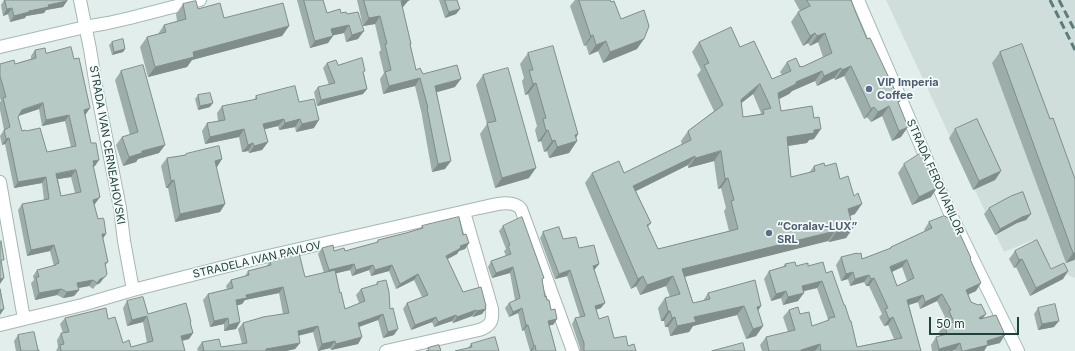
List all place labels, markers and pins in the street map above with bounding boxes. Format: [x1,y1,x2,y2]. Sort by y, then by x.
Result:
place label: VIP Imperia Coffee [877,76,939,102]
marker: VIP Imperia Coffee [864,84,874,94]
place label: “Coralav-LUX” SRL [777,220,857,246]
marker: “Coralav-LUX” SRL [764,228,774,238]

